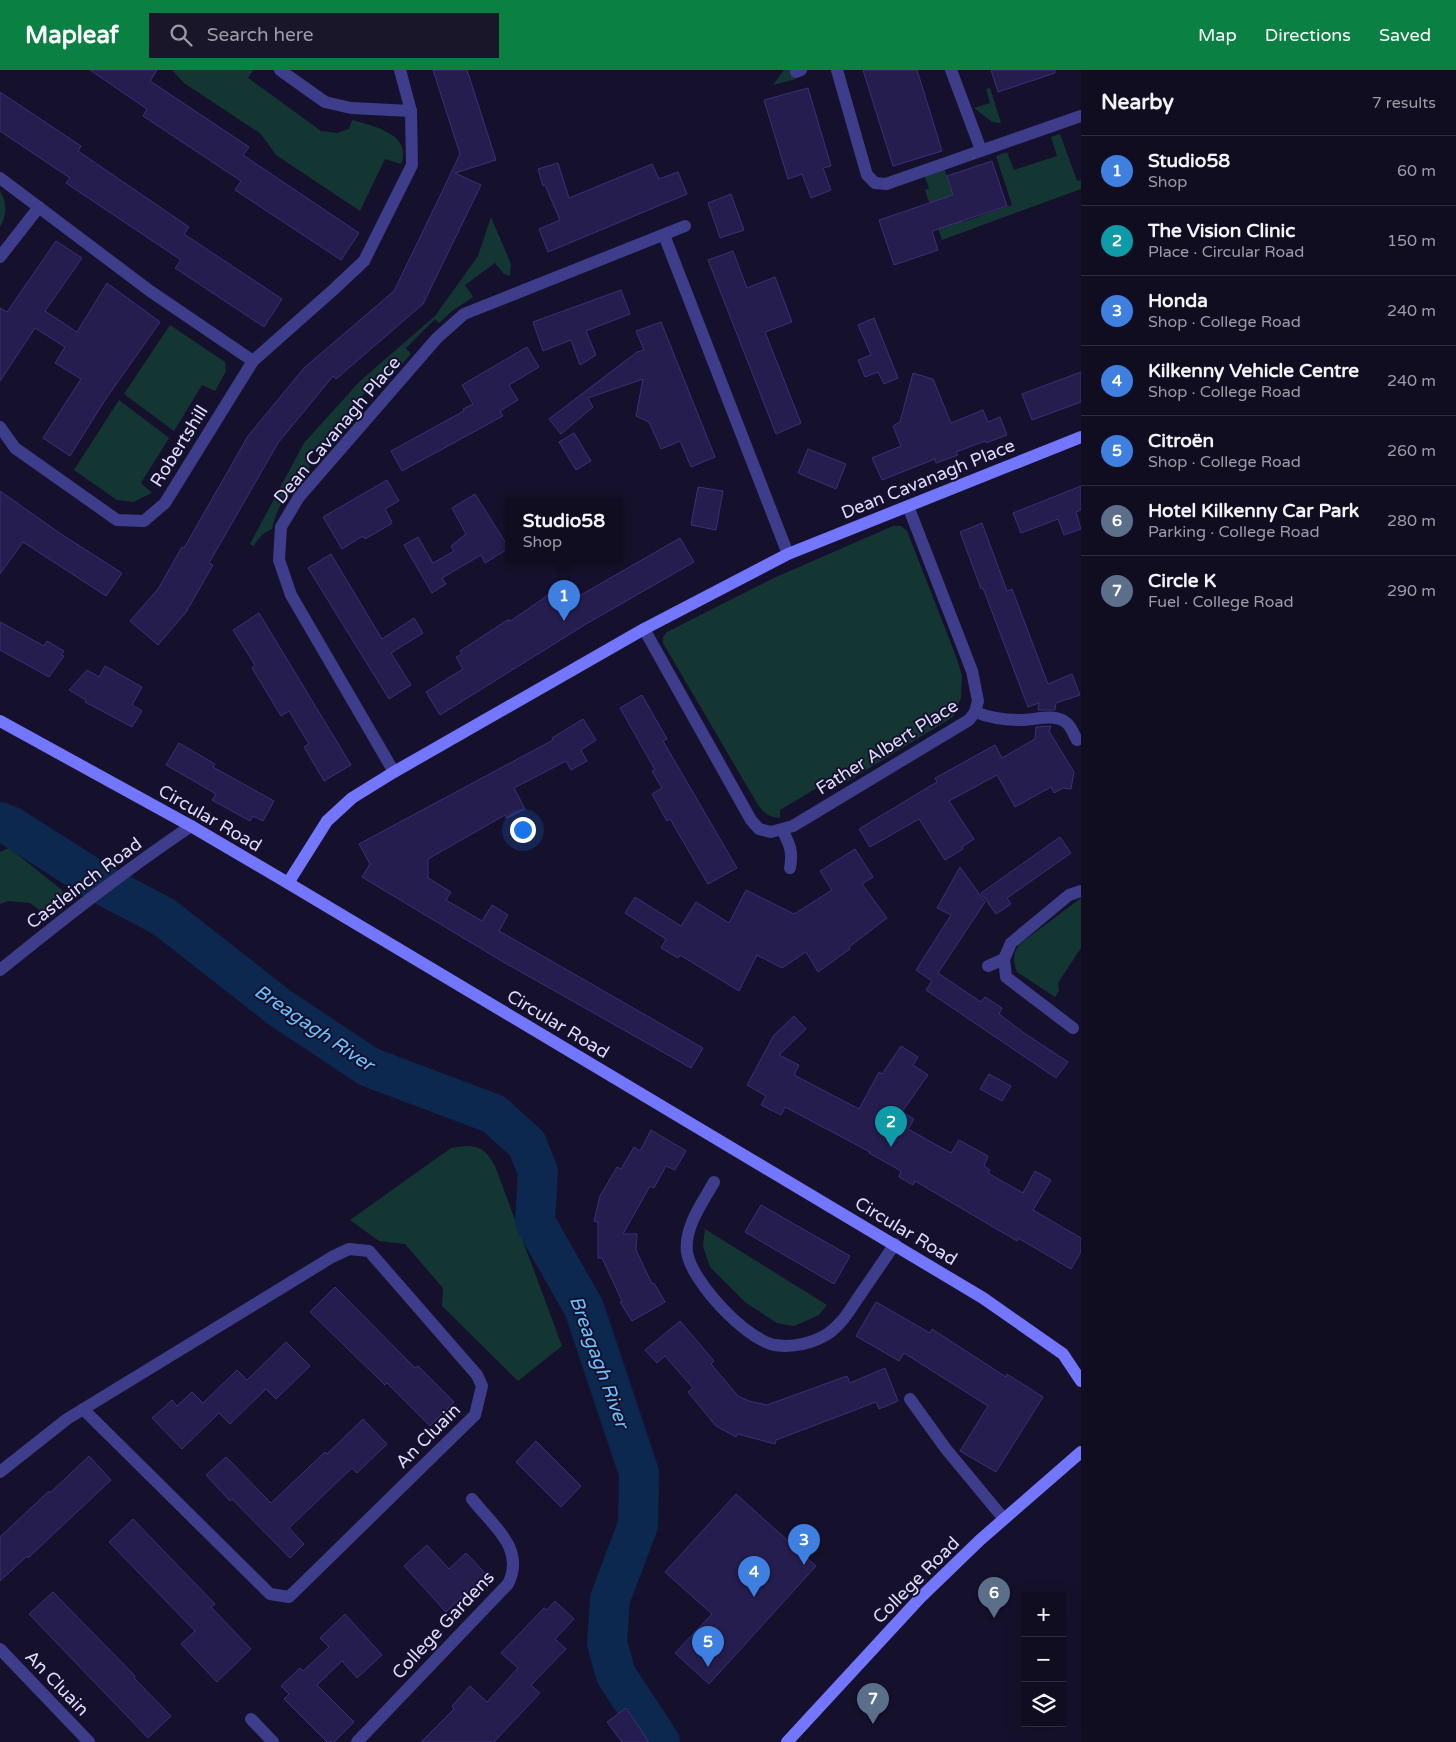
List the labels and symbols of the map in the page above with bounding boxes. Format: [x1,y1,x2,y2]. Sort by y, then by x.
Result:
street label: Dean Cavanagh Place [269,352,405,508]
street label: Robertshill [145,401,213,491]
street label: Dean Cavanagh Place [838,434,1018,524]
pin: 1 [548,580,580,621]
street label: Father Albert Place [812,694,962,800]
street label: Circular Road [154,780,266,856]
your location [510,817,536,843]
street label: Castleinch Road [22,832,146,934]
water label: Breagagh River [250,980,380,1077]
street label: Circular Road [503,985,613,1063]
pin: 2 [875,1106,907,1147]
street label: Circular Road [851,1192,961,1270]
water label: Breagagh River [565,1293,634,1434]
street label: An Cluain [391,1399,465,1473]
pin: 3 [788,1524,820,1565]
street label: College Road [868,1532,964,1628]
pin: 4 [738,1556,770,1597]
street label: College Gardens [387,1566,499,1684]
pin: 6 [978,1577,1010,1618]
pin: 5 [692,1626,724,1667]
street label: An Cluain [20,1646,94,1720]
pin: 7 [857,1683,889,1724]

